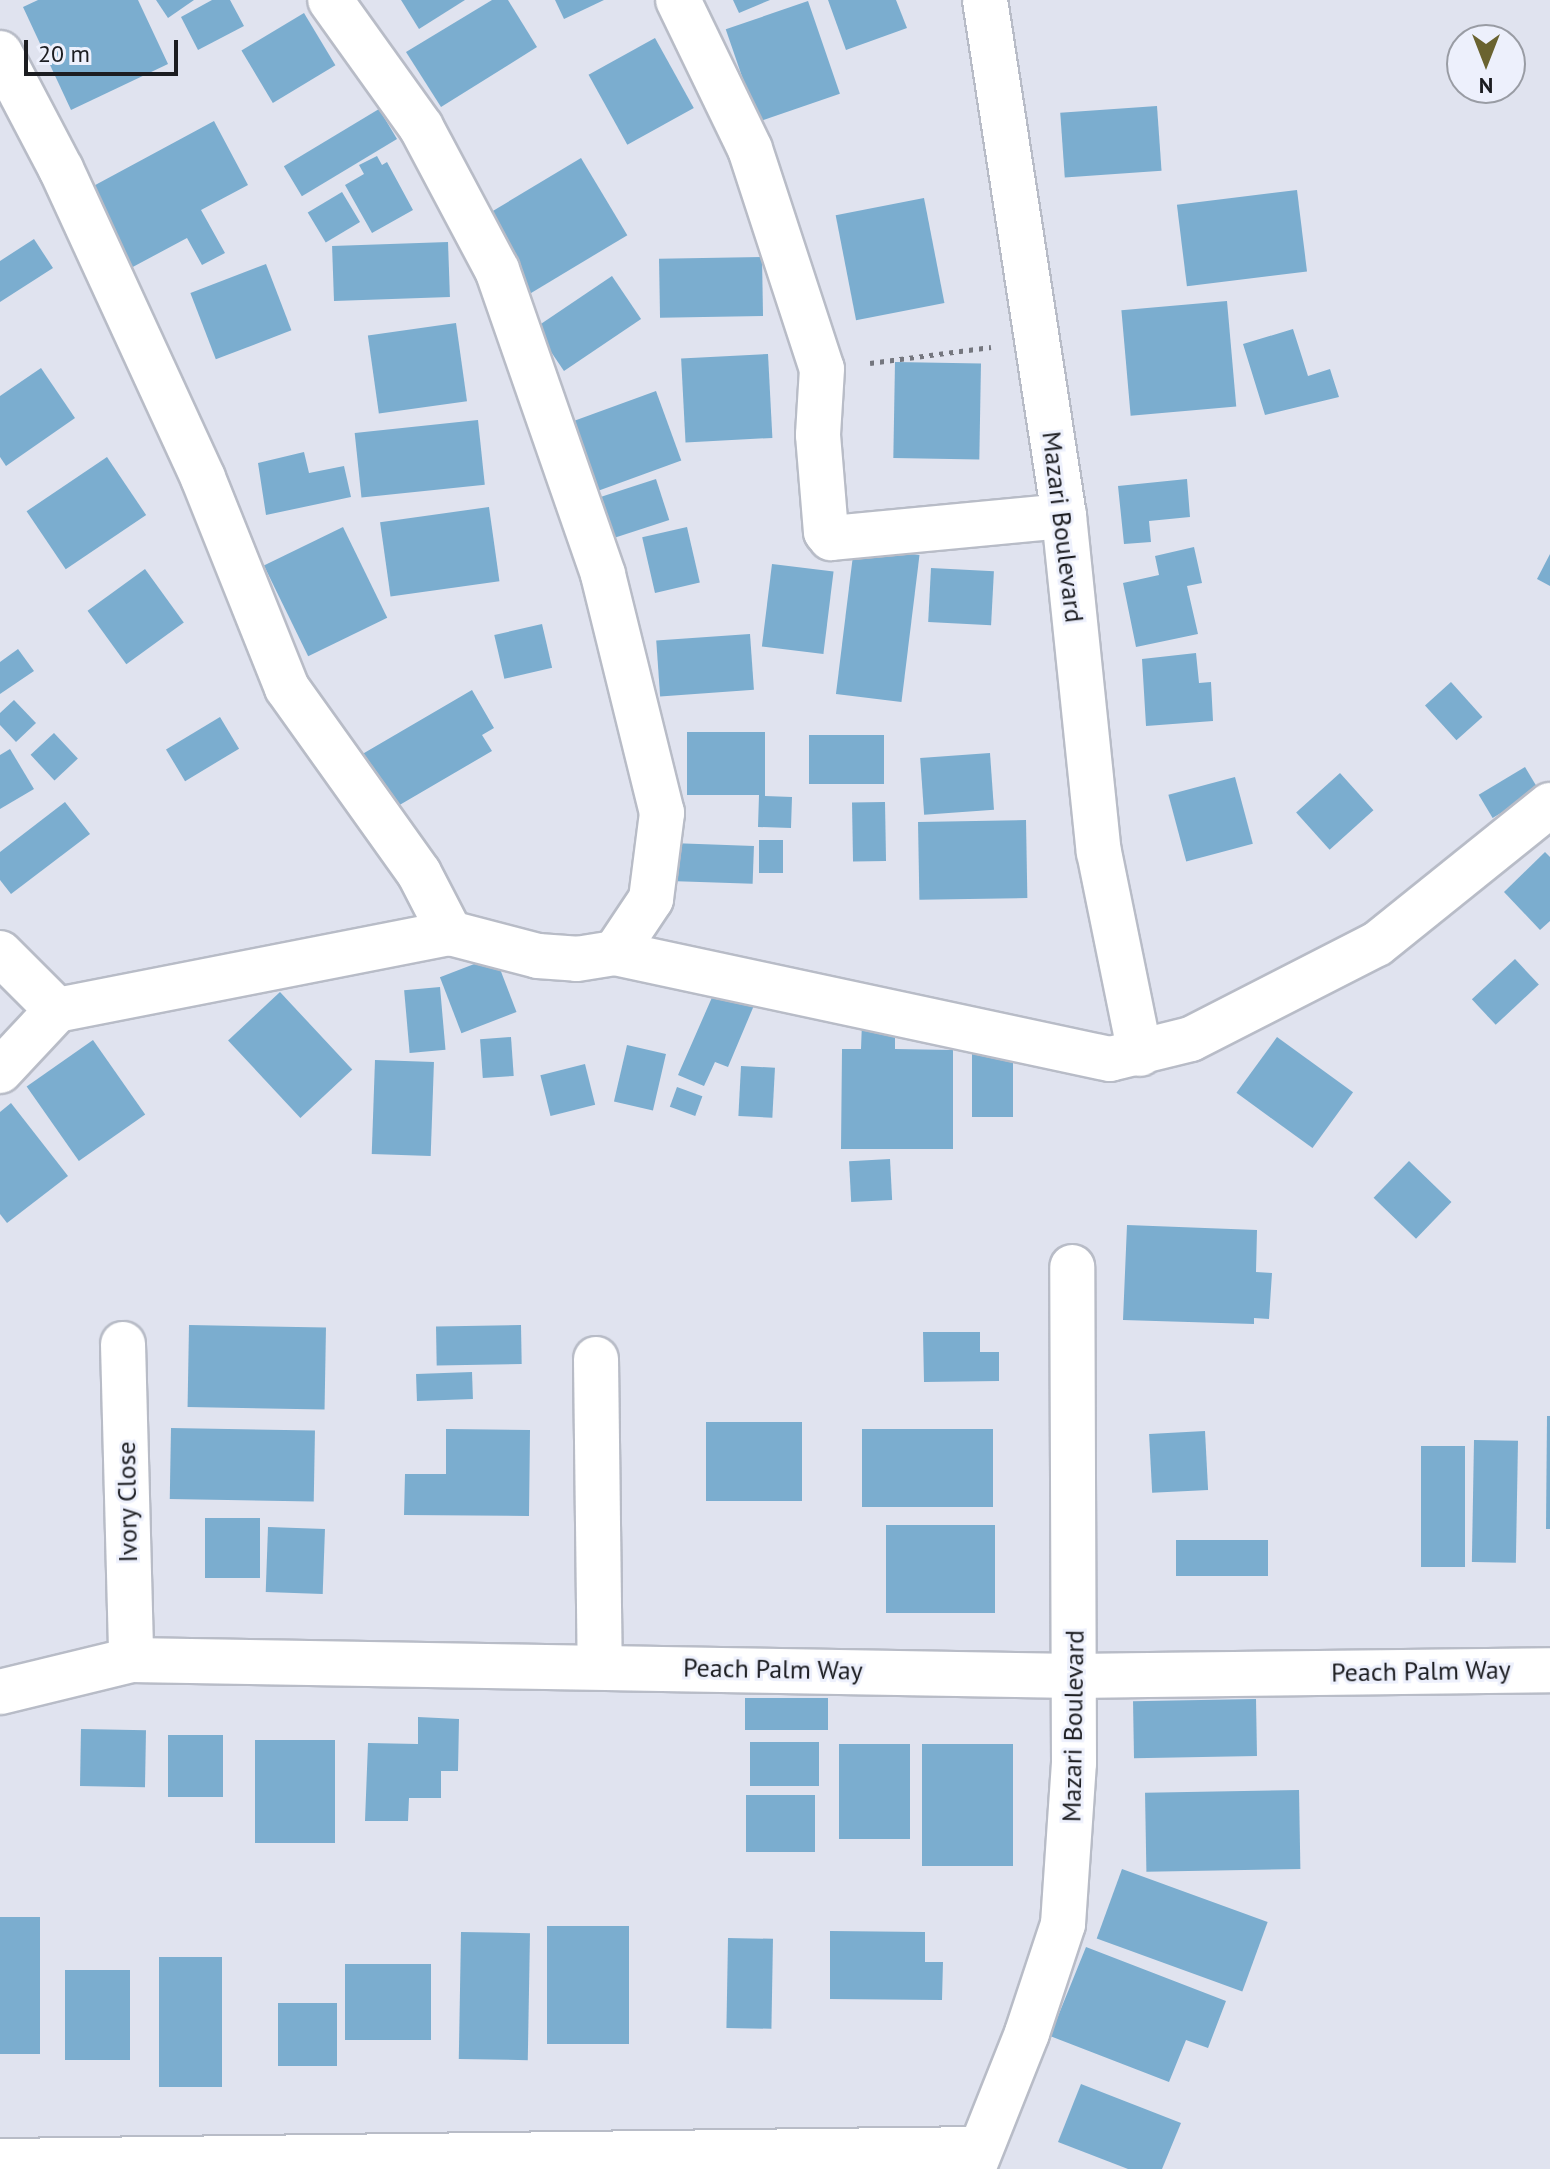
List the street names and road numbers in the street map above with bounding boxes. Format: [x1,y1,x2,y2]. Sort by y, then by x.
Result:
street label: Mazari Boulevard [1036,430,1090,624]
street label: Ivory Close [110,1441,144,1563]
street label: Mazari Boulevard [1056,1630,1090,1822]
street label: Peach Palm Way [683,1652,863,1686]
street label: Peach Palm Way [1331,1654,1511,1688]

